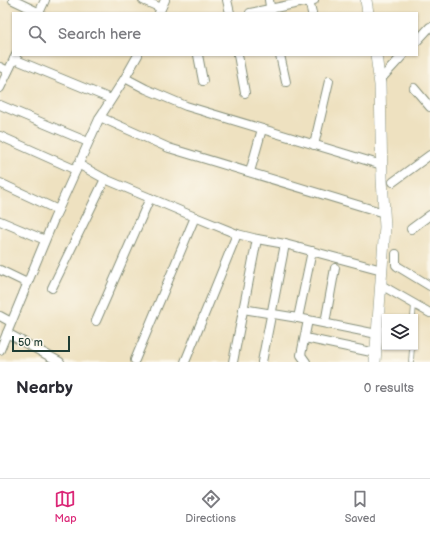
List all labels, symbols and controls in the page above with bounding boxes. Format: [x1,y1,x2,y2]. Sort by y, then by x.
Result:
search box [12,12,418,56]
icon: search [26,23,48,45]
text: Search here [58,25,141,44]
map controls [382,314,418,350]
button: layers [382,314,418,350]
scale bar [12,334,70,353]
text: 50 m [18,336,43,349]
text: Nearby [16,378,73,398]
text: 0 results [364,380,414,396]
tab: Map [54,488,77,525]
tab: Directions [185,488,236,525]
tab: Saved [345,488,376,525]

